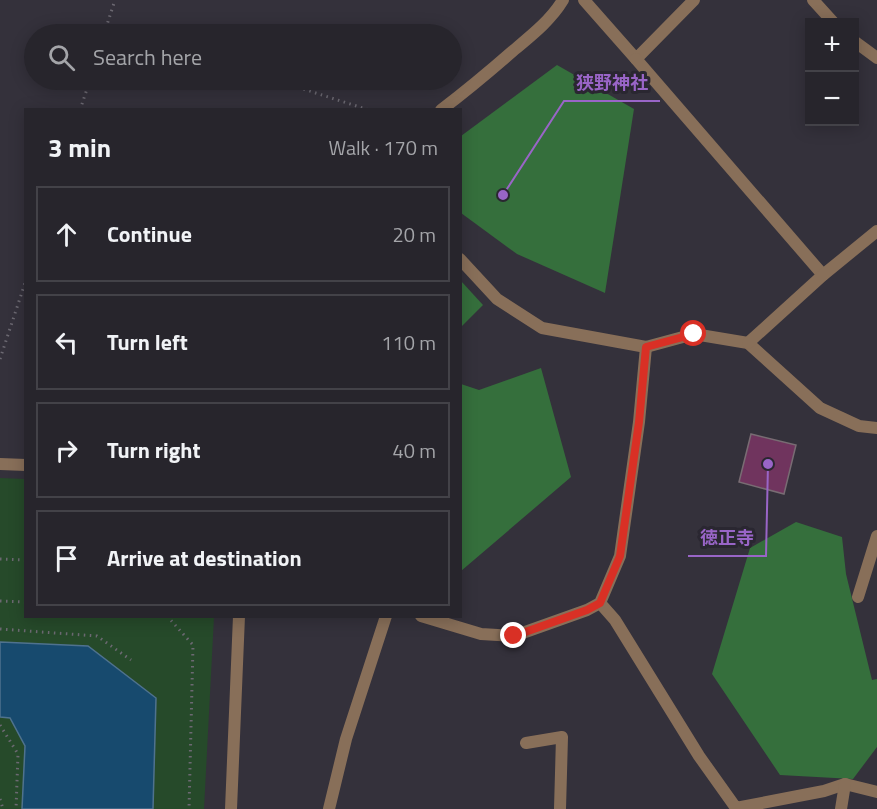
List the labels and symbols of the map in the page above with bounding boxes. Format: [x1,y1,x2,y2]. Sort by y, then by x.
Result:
callout: 狭野神社 [564,65,660,101]
text: 狭野神社 [576,69,648,96]
route start [680,320,706,346]
callout: 徳正寺 [688,520,766,556]
text: 徳正寺 [700,524,754,551]
route end [500,622,526,648]

